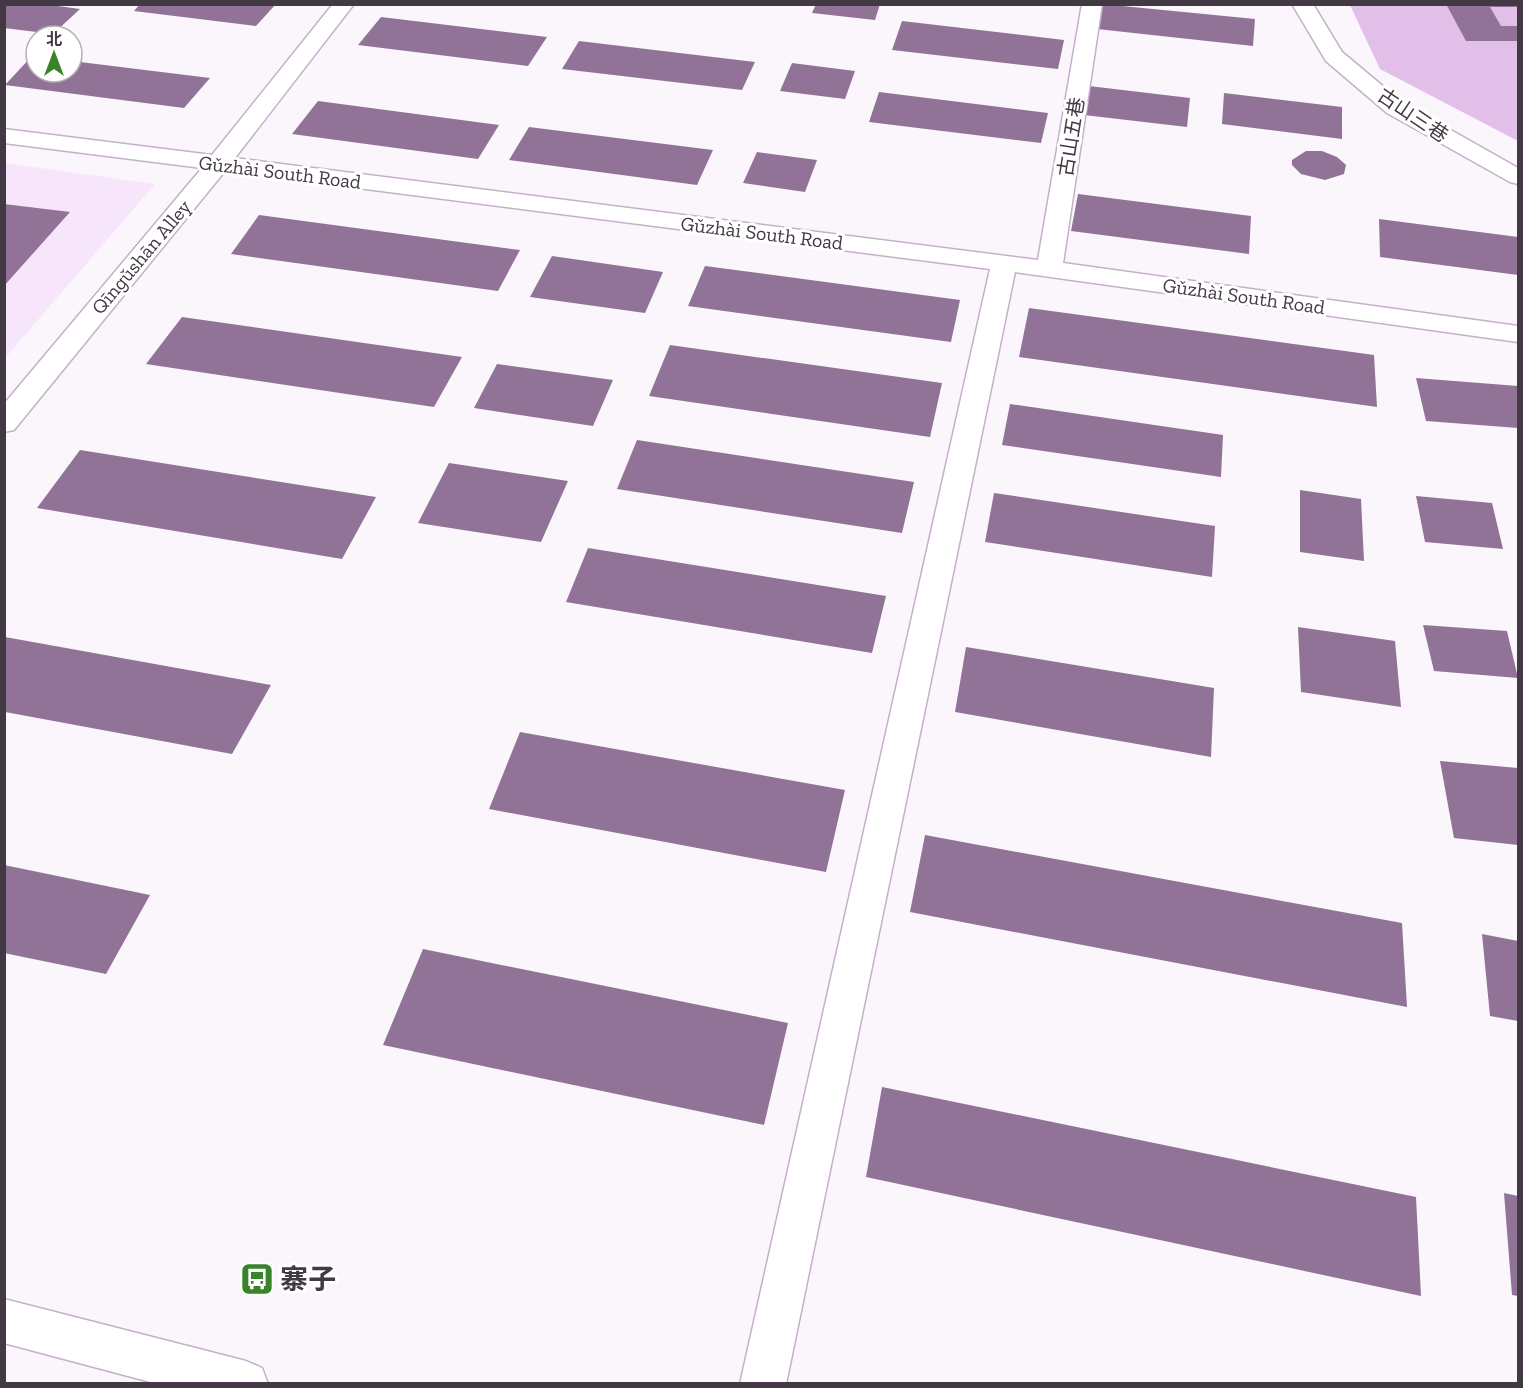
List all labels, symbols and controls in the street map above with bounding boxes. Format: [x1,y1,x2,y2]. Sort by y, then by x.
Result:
north arrow [24,24,84,84]
text: 北 [46,30,62,49]
street label: 古山三巷 [1373,83,1453,147]
street label: 古山五巷 [1053,96,1089,178]
street label: Gǔzhài South Road [197,150,363,194]
street label: Qīngǔshān Alley [86,194,196,319]
street label: Gǔzhài South Road [679,211,845,255]
street label: Gǔzhài South Road [1161,273,1327,319]
bus stop icon: 寨子 [239,1261,275,1297]
place label: 寨子 [280,1263,336,1296]

